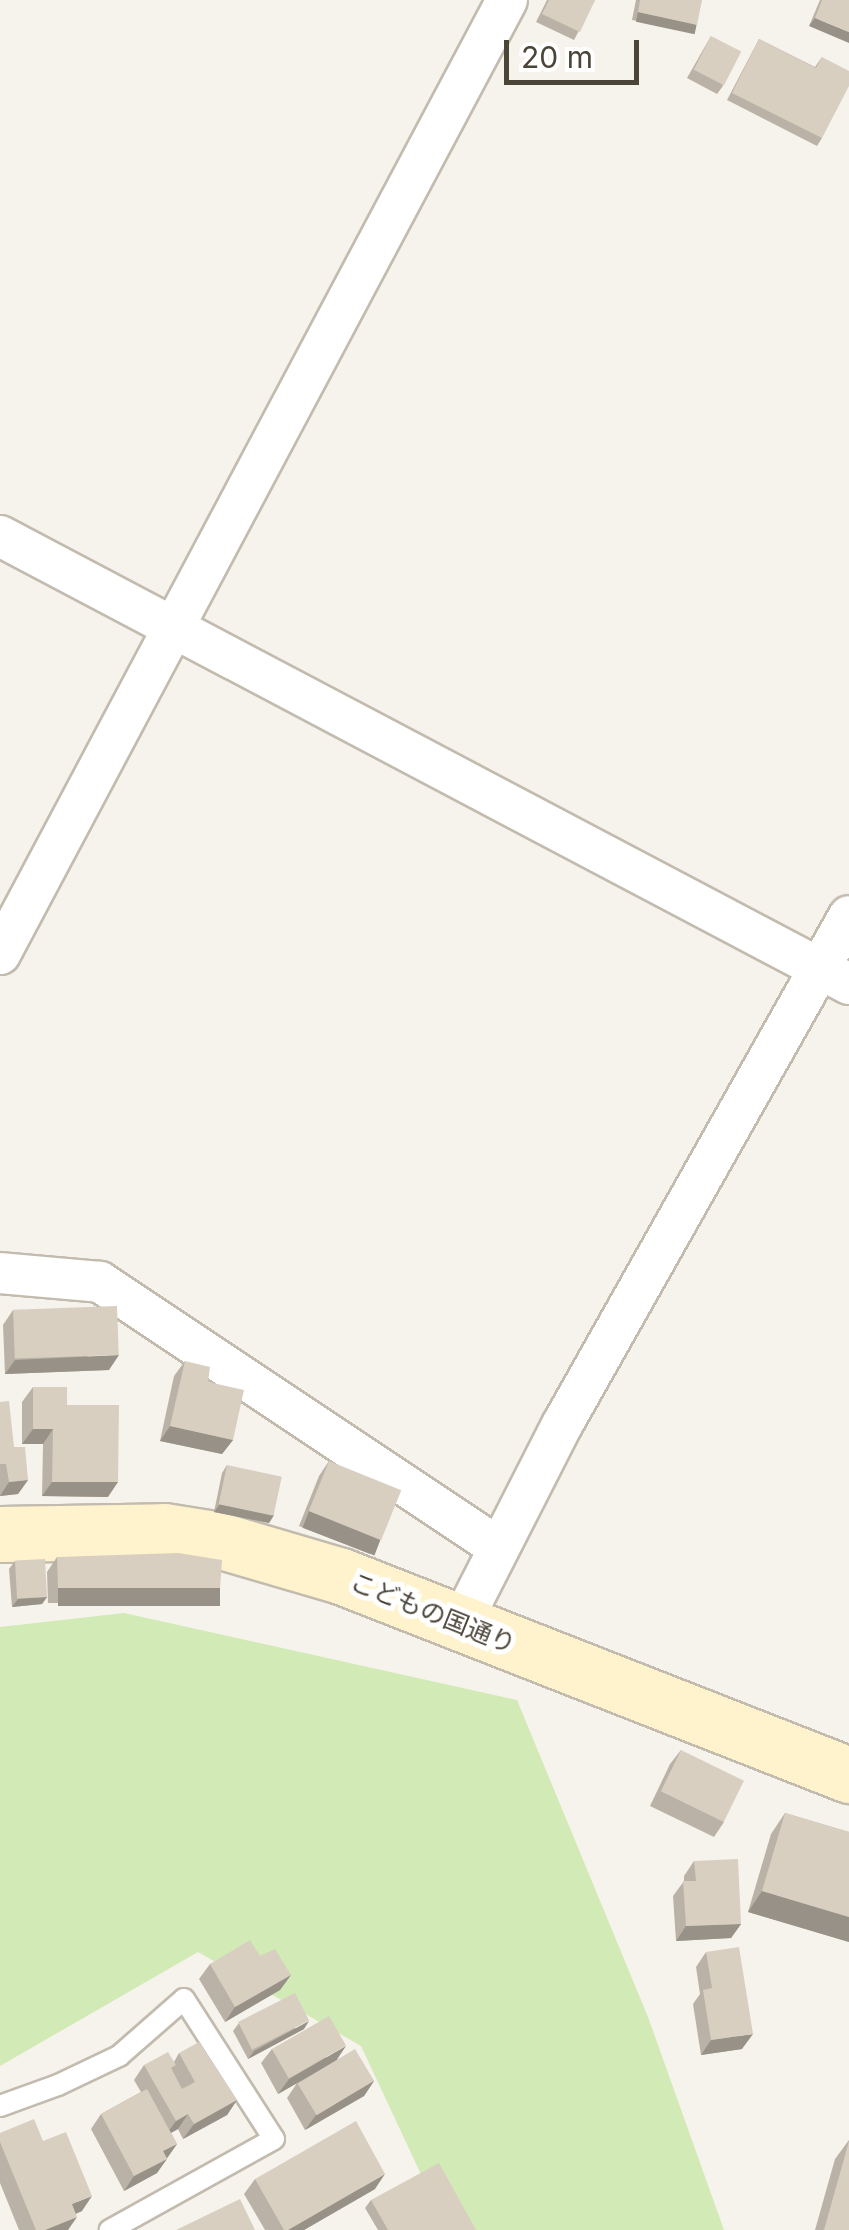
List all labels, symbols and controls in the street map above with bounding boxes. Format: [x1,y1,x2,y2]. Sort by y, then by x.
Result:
scale bar [509,20,644,82]
text: 20 m [521,39,593,75]
street label: こどもの国通り [346,1566,520,1660]

